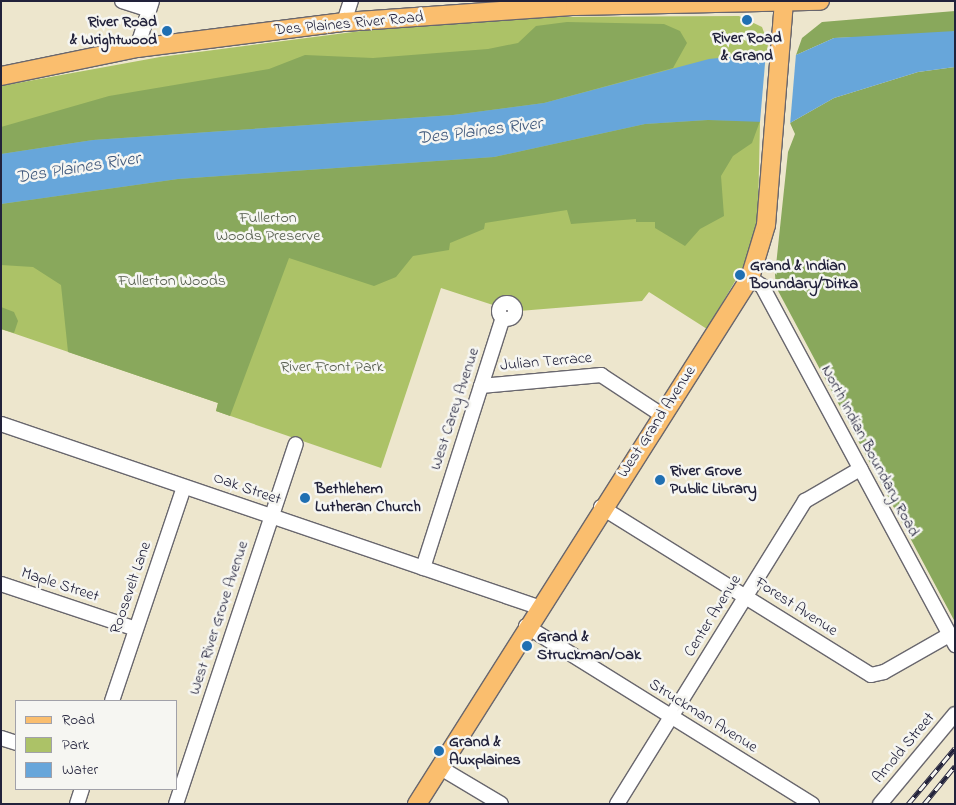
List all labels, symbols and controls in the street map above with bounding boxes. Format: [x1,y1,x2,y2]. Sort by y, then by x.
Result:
street label: Des Plaines River Road [273,8,425,40]
place label: River Road & Wrightwood [70,12,157,50]
marker: River Road & Grand [741,14,753,26]
marker: River Road & Wrightwood [161,25,173,37]
place label: River Road & Grand [712,28,782,66]
water label: Des Plaines River [417,114,543,150]
water label: Des Plaines River [14,149,142,189]
park label: Fullerton Woods Preserve [216,208,320,246]
place label: Grand & Indian Boundary/Ditka [750,256,858,294]
marker: Grand & Indian Boundary/Ditka [734,269,746,281]
park label: Fullerton Woods [118,271,226,291]
street label: West Carey Avenue [426,345,484,473]
street label: Julian Terrace [499,348,593,376]
park label: River Front Park [280,357,384,377]
street label: West Grand Avenue [614,362,700,482]
street label: North Indian Boundary Road [817,362,923,540]
place label: River Grove Public Library [670,461,757,499]
street label: Oak Street [211,468,283,510]
marker: River Grove Public Library [654,474,666,486]
place label: Bethlehem Lutheran Church [315,479,421,517]
marker: Bethlehem Lutheran Church [299,492,311,504]
street label: Roosevelt Lane [106,539,156,637]
street label: West River Grove Avenue [185,539,253,697]
street label: Maple Street [19,563,101,607]
street label: Center Avenue [680,571,746,661]
street label: Forest Avenue [751,573,841,641]
place label: Grand & Struckman/Oak [537,627,641,665]
marker: Grand & Struckman/Oak [521,640,533,652]
street label: Struckman Avenue [645,675,761,757]
legend [15,700,178,790]
text: Road [62,709,95,731]
street label: Arnold Street [869,709,939,787]
place label: Grand & Auxplaines [449,732,521,770]
text: Park [62,734,89,756]
marker: Grand & Auxplaines [433,745,445,757]
text: Water [62,759,98,781]

